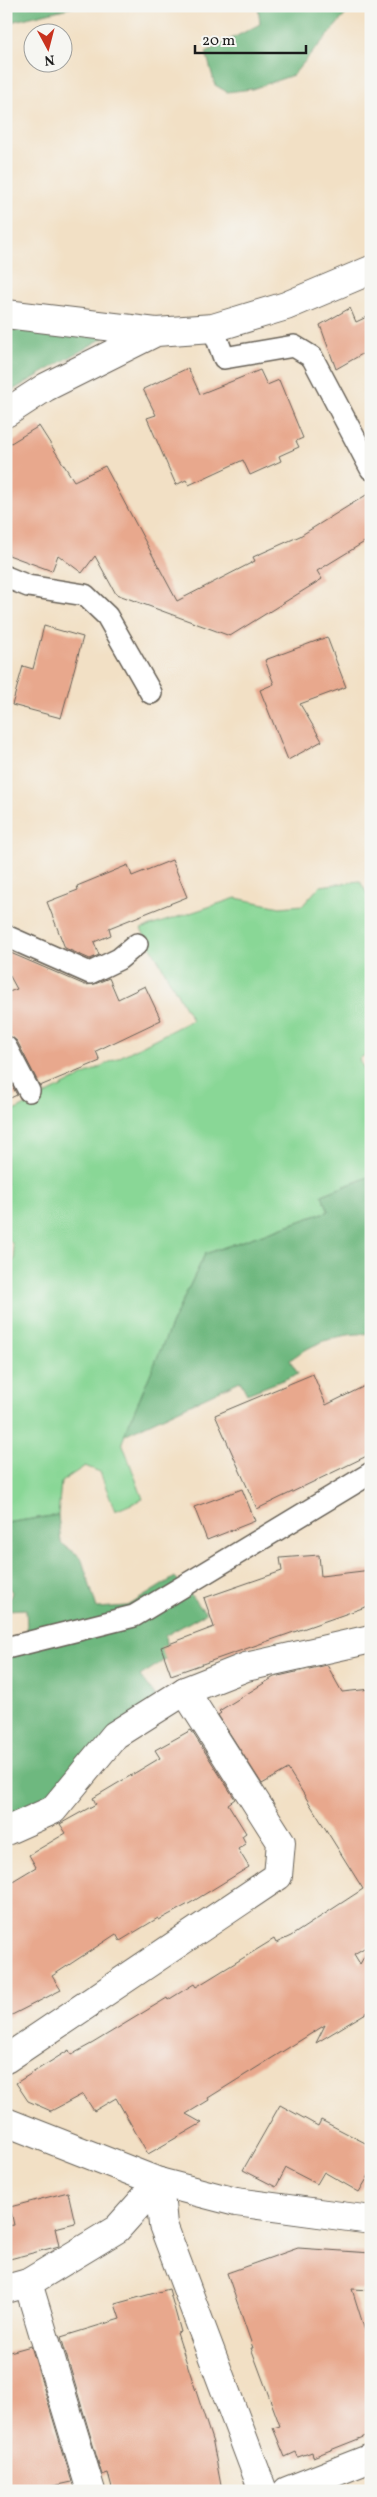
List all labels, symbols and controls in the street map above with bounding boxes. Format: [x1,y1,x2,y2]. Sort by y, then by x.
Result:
north arrow [22,22,72,72]
scale bar [195,22,306,54]
text: 20 m [202,31,235,52]
text: N [43,49,56,69]

